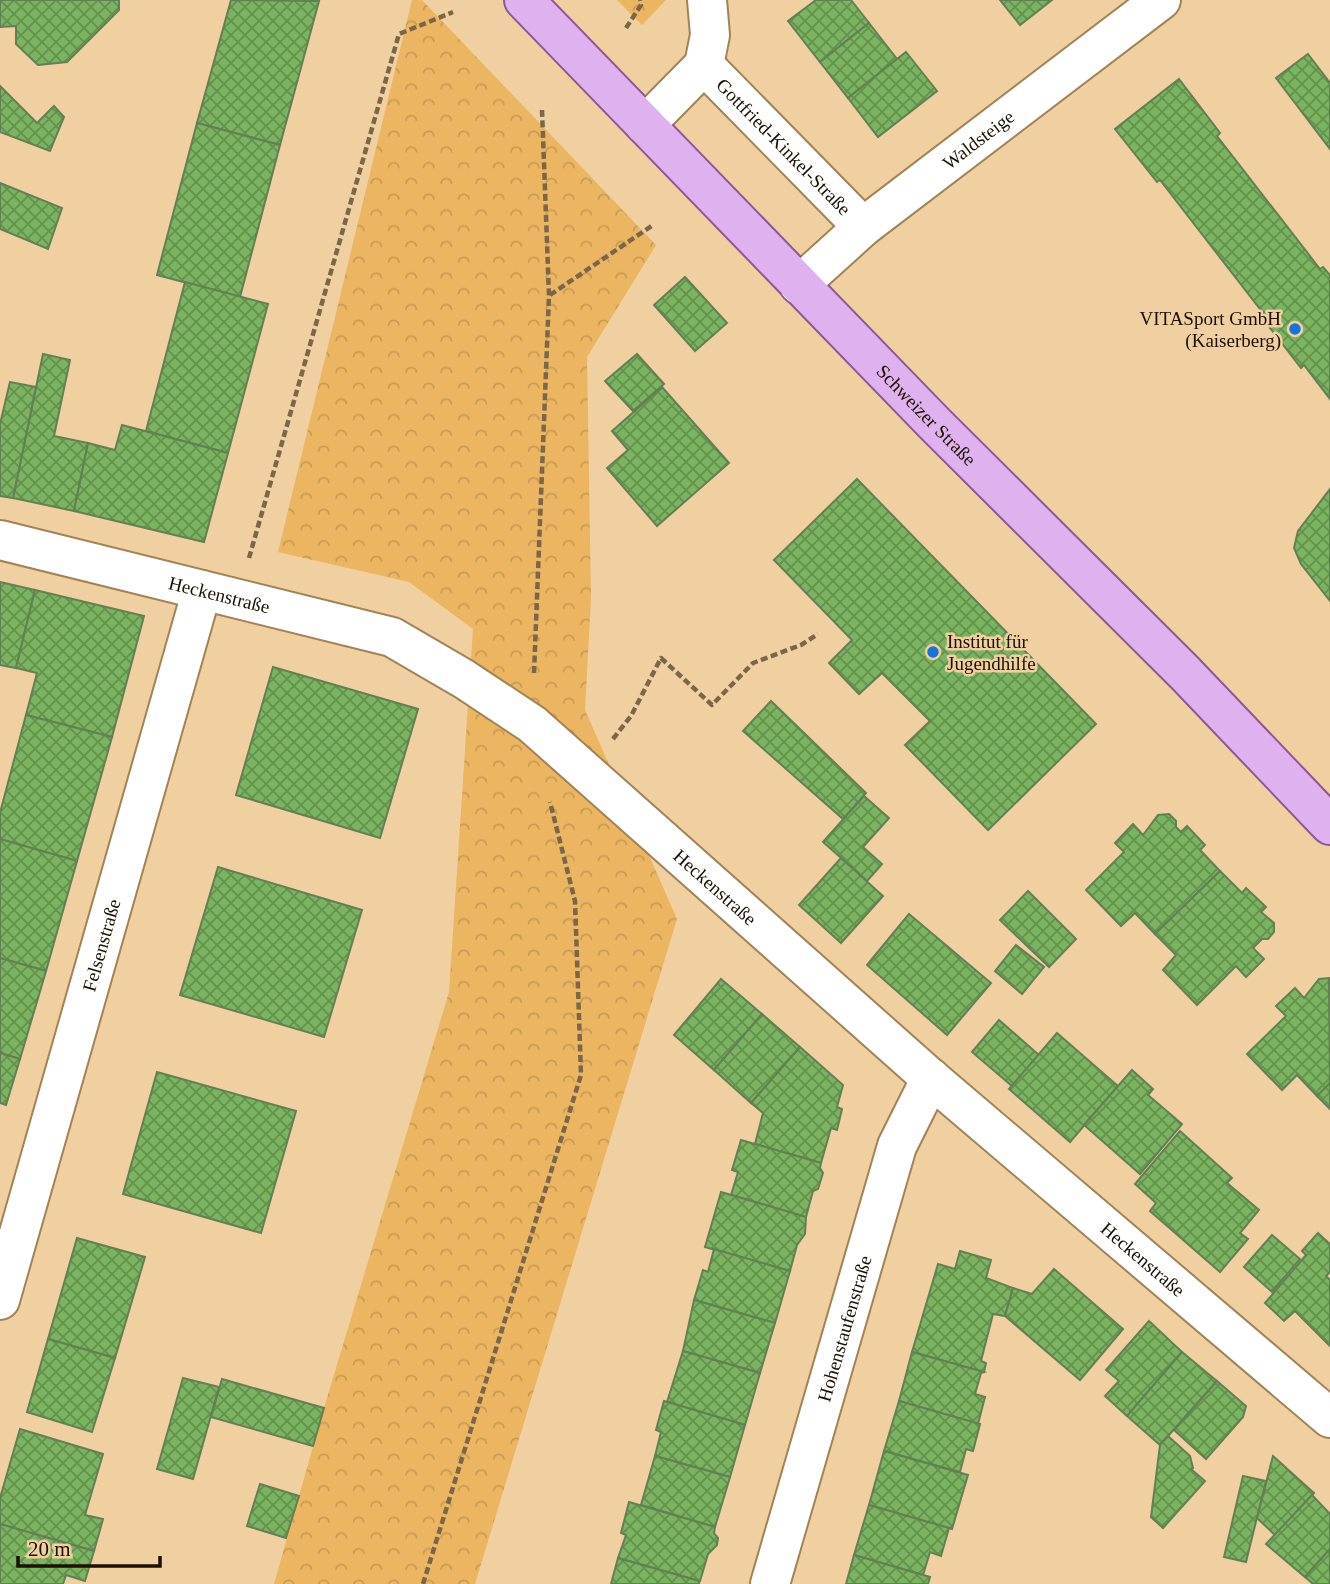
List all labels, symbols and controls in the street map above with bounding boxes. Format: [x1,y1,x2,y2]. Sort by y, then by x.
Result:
street label: Gottfried-Kinkel-Straße [712,74,855,219]
street label: Waldsteige [939,106,1018,174]
place label: VITASport GmbH (Kaiserberg) [1140,308,1281,352]
marker: VITASport GmbH (Kaiserberg) [1287,321,1303,337]
street label: Schweizer Straße [872,360,980,470]
street label: Heckenstraße [167,572,272,617]
place label: Institut für Jugendhilfe [947,631,1036,674]
marker: Institut für Jugendhilfe [925,644,941,660]
street label: Heckenstraße [669,845,761,930]
street label: Felsenstraße [78,897,125,994]
street label: Heckenstraße [1097,1218,1189,1301]
street label: Hohenstaufenstraße [813,1253,876,1404]
scale bar [18,1524,159,1568]
text: 20 m [28,1537,71,1561]

